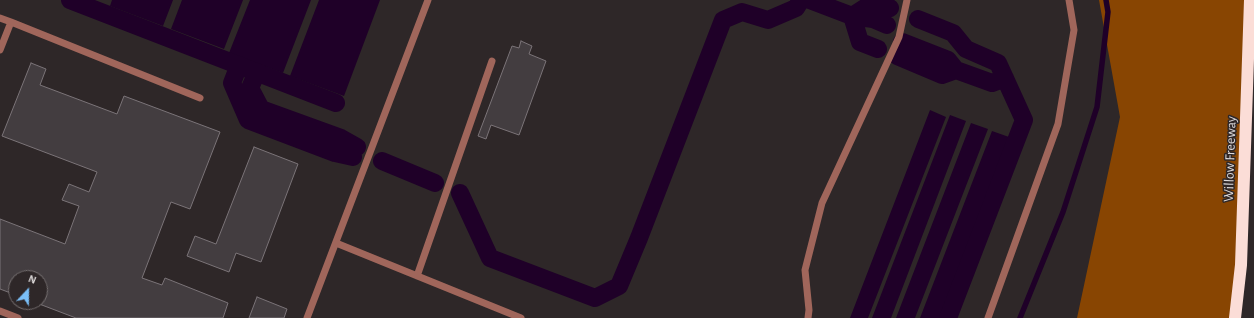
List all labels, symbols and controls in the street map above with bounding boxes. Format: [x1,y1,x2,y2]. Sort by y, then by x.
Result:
street label: Willow Freeway [1220,116,1240,202]
north arrow [8,270,48,310]
text: N [27,273,38,286]

